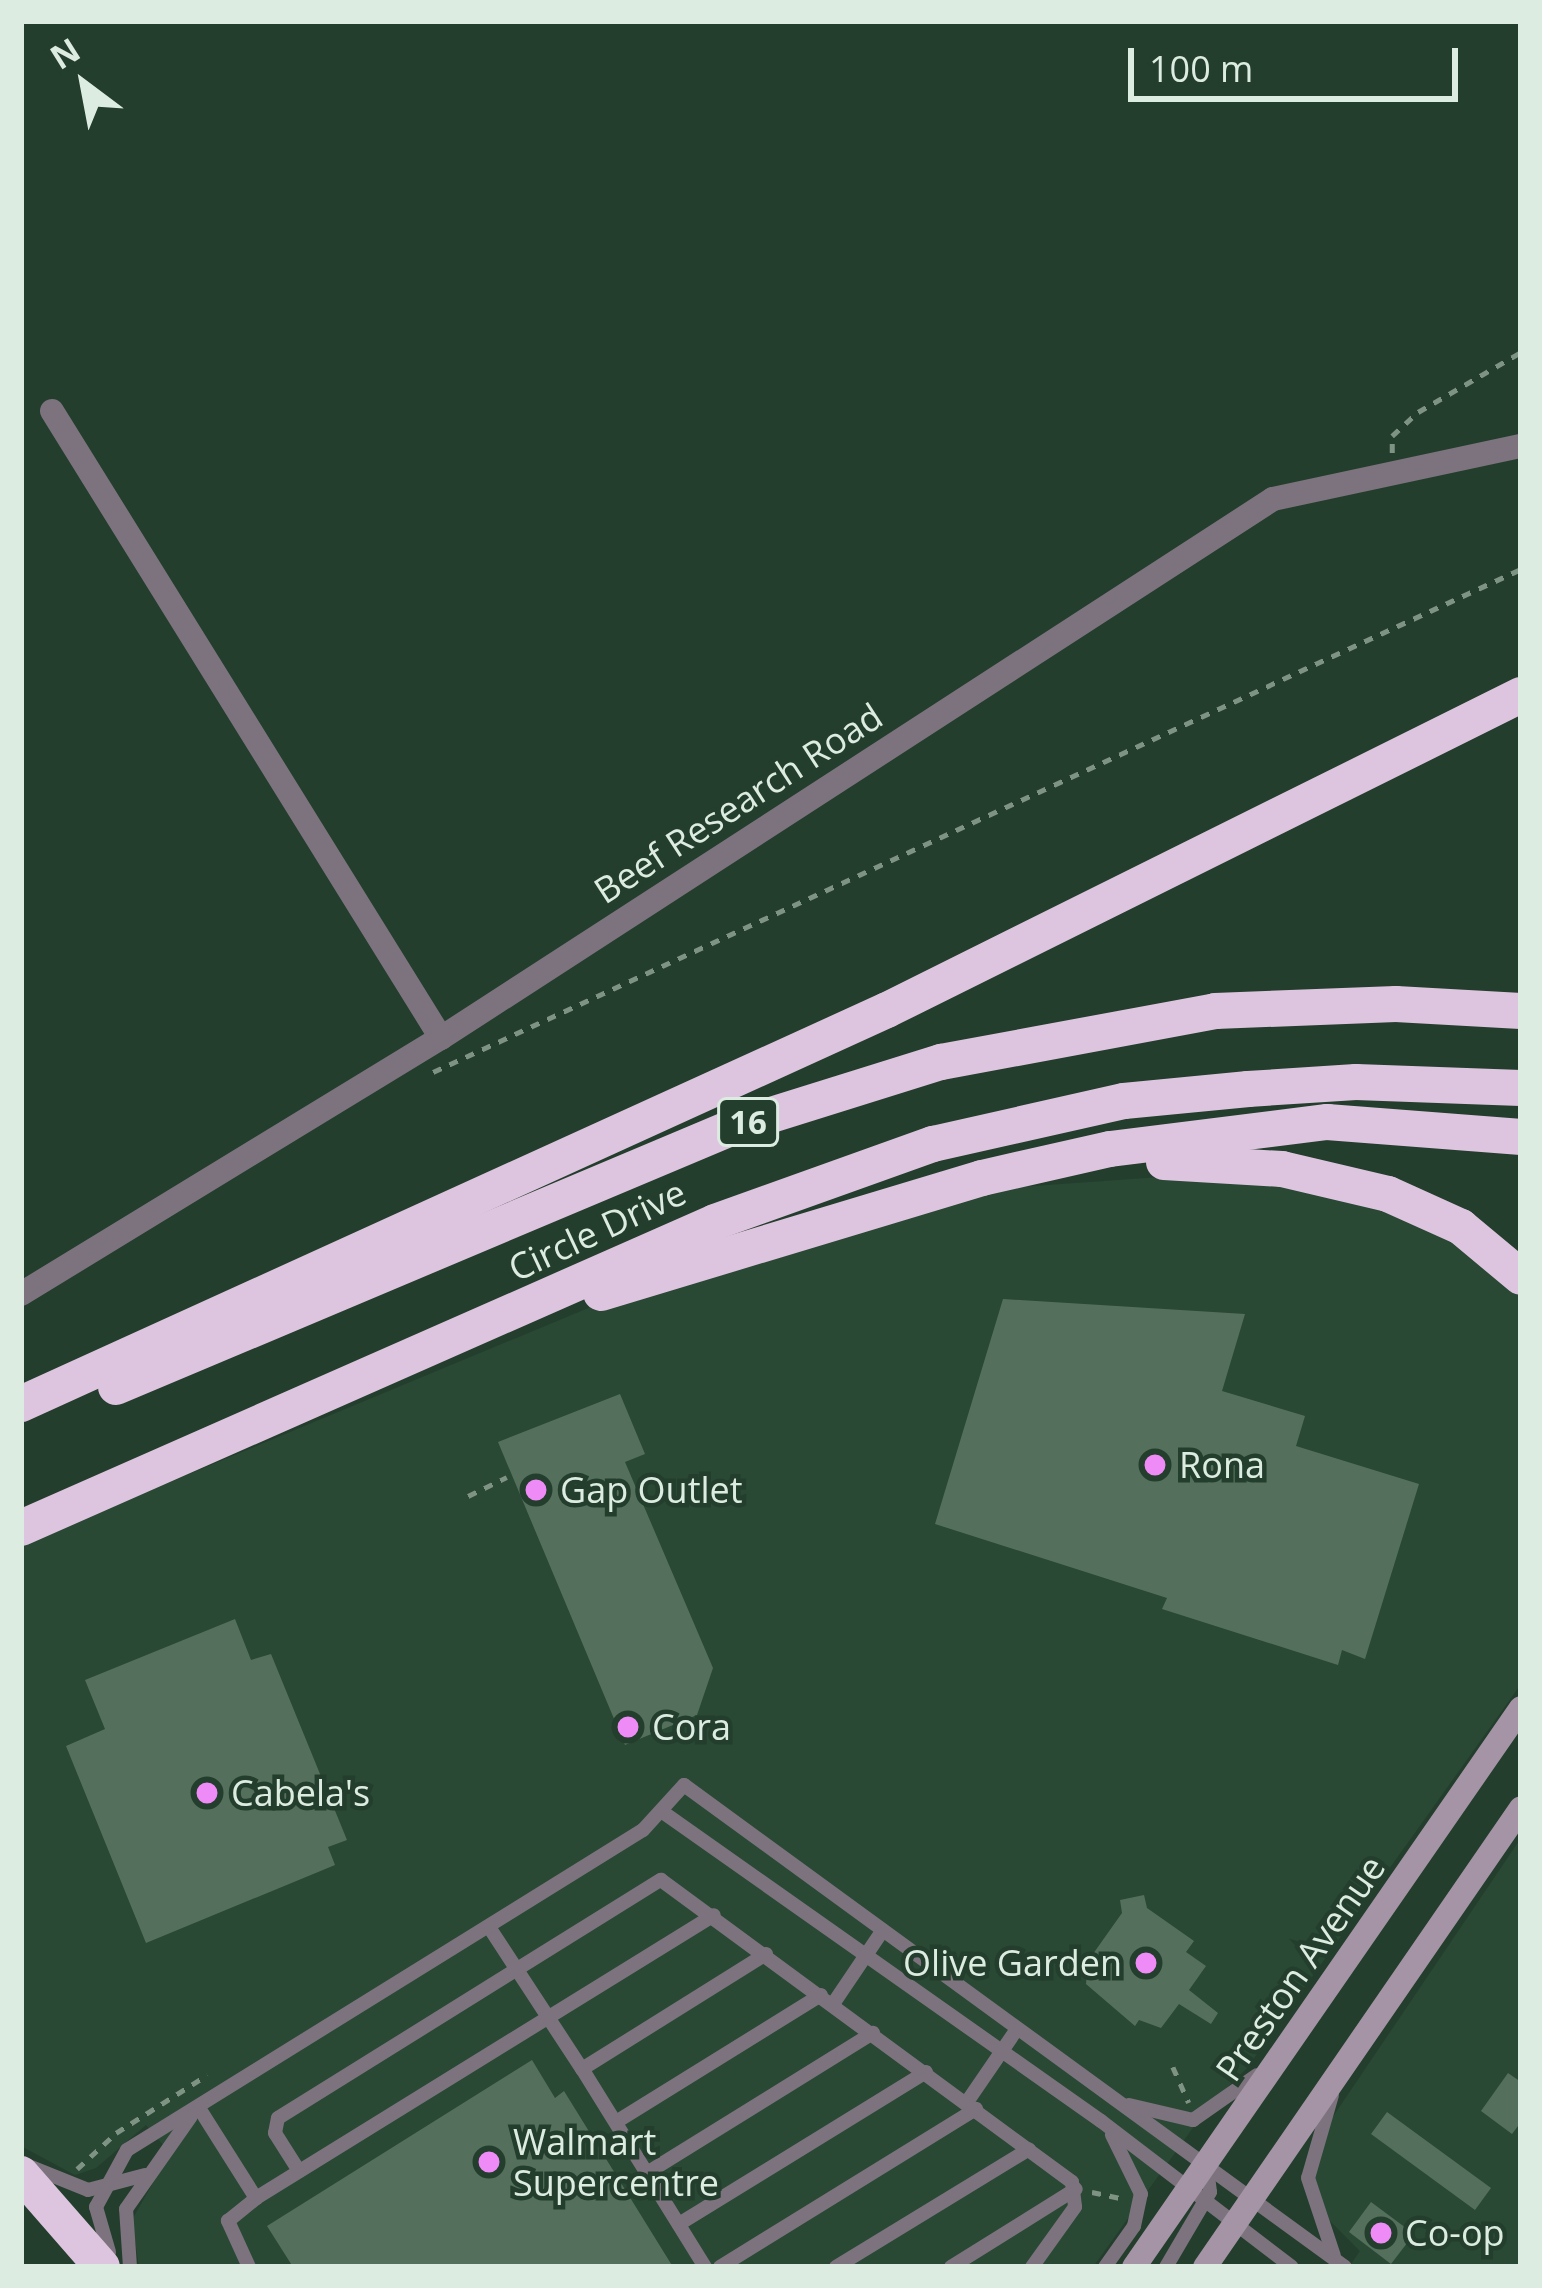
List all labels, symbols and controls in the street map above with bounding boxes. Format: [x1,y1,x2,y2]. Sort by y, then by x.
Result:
north arrow [24,24,144,144]
scale bar [1134,24,1464,98]
text: N [41,27,88,79]
text: 100 m [1149,44,1253,93]
street label: Beef Research Road [586,694,890,912]
road number: 16 [715,1095,781,1149]
street label: Circle Drive [502,1170,692,1290]
place label: Rona [1179,1443,1265,1487]
marker: Rona [1142,1452,1168,1478]
place label: Gap Outlet [560,1468,743,1512]
marker: Gap Outlet [523,1477,549,1503]
place label: Cora [652,1705,731,1749]
marker: Cora [615,1714,641,1740]
place label: Cabela's [231,1771,370,1815]
marker: Cabela's [194,1780,220,1806]
street label: Preston Avenue [1206,1847,1394,2089]
place label: Olive Garden [903,1941,1122,1985]
marker: Olive Garden [1133,1950,1159,1976]
place label: Walmart Supercentre [513,2119,719,2204]
marker: Walmart Supercentre [476,2149,502,2175]
place label: Co-op [1405,2211,1505,2255]
marker: Co-op [1368,2220,1394,2246]

